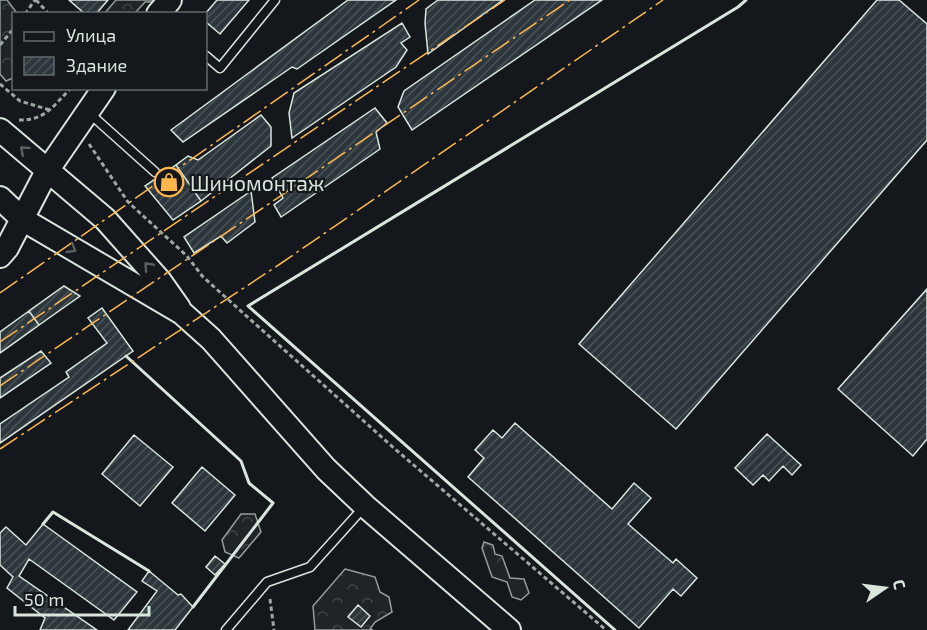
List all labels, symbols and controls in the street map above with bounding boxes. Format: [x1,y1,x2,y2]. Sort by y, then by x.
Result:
legend [12,12,207,90]
text: Улица [66,24,116,46]
text: Здание [66,54,127,76]
one-way arrow [20,147,31,158]
shop icon: Шиномонтаж [153,166,185,198]
place label: Шиномонтаж [190,170,324,195]
one-way arrow [66,242,76,254]
one-way arrow [144,263,155,273]
north arrow [855,558,915,618]
text: С [890,577,910,591]
scale bar [15,579,148,617]
text: 50 m [24,588,64,610]

